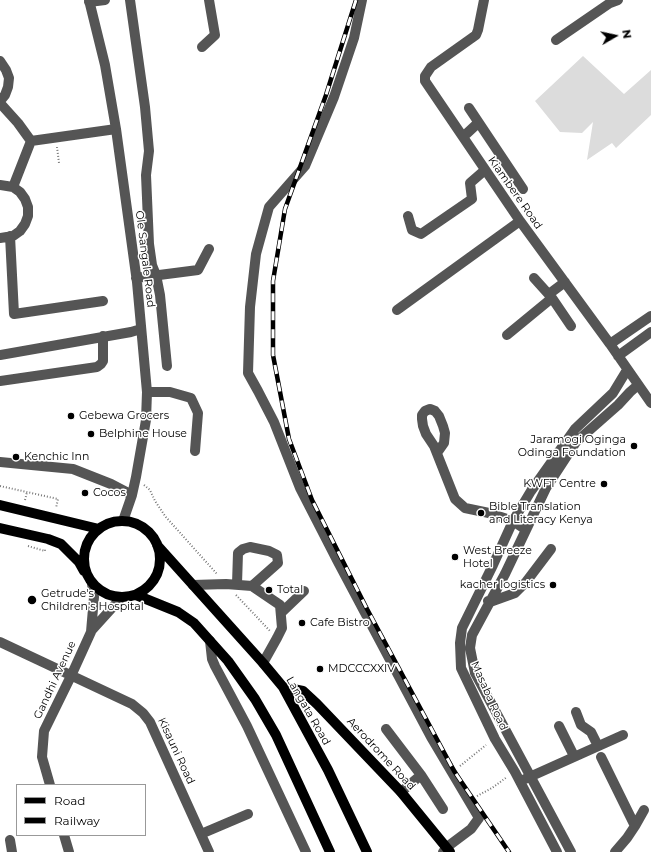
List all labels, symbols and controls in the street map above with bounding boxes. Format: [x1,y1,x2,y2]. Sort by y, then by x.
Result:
north arrow [595,16,635,56]
text: N [619,29,634,40]
street label: Kiambere Road [485,154,545,232]
street label: Ole Sangale Road [132,210,158,308]
place label: Gebewa Grocers [79,409,169,423]
marker: Gebewa Grocers [66,411,76,421]
place label: Belphine House [99,427,187,441]
marker: Belphine House [86,429,96,439]
place label: Jaramogi Oginga Odinga Foundation [518,433,626,459]
marker: Jaramogi Oginga Odinga Foundation [629,441,639,451]
place label: Kenchic Inn [24,450,89,464]
marker: Kenchic Inn [11,452,21,462]
place label: KWFT Centre [523,477,596,491]
marker: KWFT Centre [599,479,609,489]
place label: Cocos [93,486,126,500]
marker: Cocos [80,488,90,498]
place label: Bible Translation and Literacy Kenya [489,500,593,526]
marker: Bible Translation and Literacy Kenya [476,508,486,518]
place label: West Breeze Hotel [463,544,532,570]
marker: West Breeze Hotel [450,552,460,562]
place label: kacher logistics [460,578,545,592]
marker: kacher logistics [548,580,558,590]
place label: Total [277,583,303,597]
marker: Total [264,585,274,595]
place label: Getrude's Children's Hospital [41,587,144,613]
marker: Getrude's Children's Hospital [26,594,38,606]
place label: Cafe Bistro [310,616,370,630]
marker: Cafe Bistro [297,618,307,628]
street label: Gandhi Avenue [31,639,79,721]
street label: Masaba Road [468,659,510,733]
place label: MDCCCXXIV [328,662,395,676]
marker: MDCCCXXIV [315,664,325,674]
street label: Langata Road [283,674,333,748]
street label: Aerodrome Road [344,715,418,793]
street label: Kisauni Road [155,716,197,786]
legend [16,784,146,836]
text: Road [54,793,85,808]
text: Railway [54,813,100,828]

